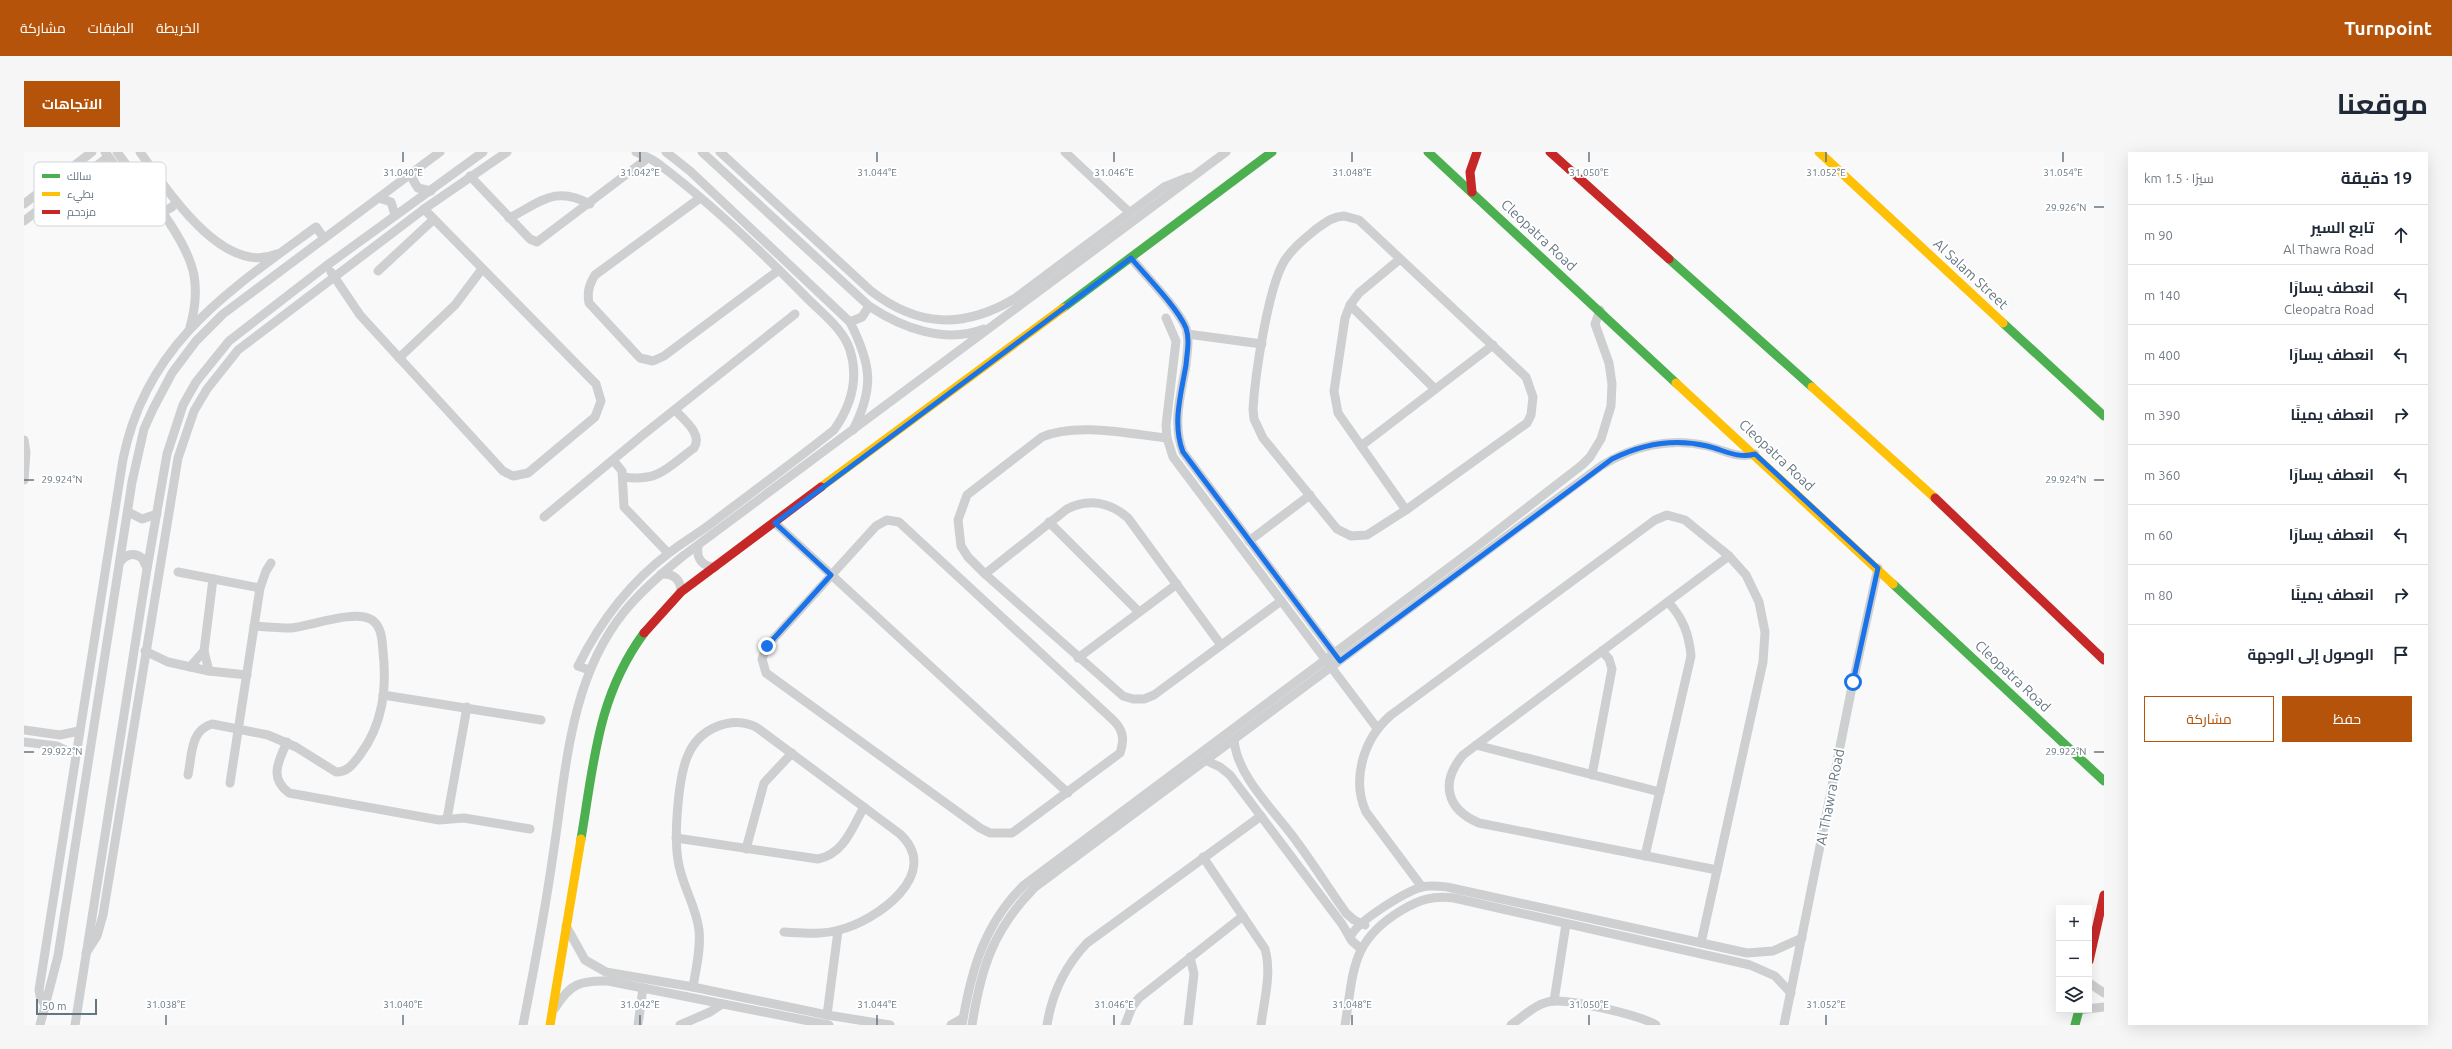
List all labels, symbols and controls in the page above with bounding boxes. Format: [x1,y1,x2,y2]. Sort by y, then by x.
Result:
text: Turnpoint [2344,17,2432,39]
text: مشاركة [20,20,66,36]
text: الطبقات [88,20,134,36]
text: الخريطة [156,20,200,36]
button: الاتجاهات [24,81,120,127]
text: موقعنا [2337,88,2428,119]
legend [34,162,166,226]
text: 31.040°E [383,167,423,178]
text: 31.042°E [620,167,660,178]
text: 31.044°E [857,167,897,178]
text: 31.046°E [1094,167,1134,178]
text: 31.048°E [1332,167,1372,178]
text: 31.050°E [1569,167,1609,178]
text: 31.052°E [1806,167,1846,178]
text: 31.054°E [2043,167,2083,178]
text: 19 دقيقة [2341,168,2412,187]
text: سالك [67,170,91,182]
text: سيرًا · 1.5 km [2144,171,2214,185]
text: بطيء [67,188,94,203]
street label: Cleopatra Road [1498,196,1580,274]
text: 29.926°N [2045,202,2087,213]
text: مزدحم [67,206,96,220]
text: تابع السير [2311,219,2374,236]
icon: ahead [2390,224,2412,246]
text: 90 m [2144,228,2173,242]
street label: Al Salam Street [1931,235,2012,313]
text: Al Thawra Road [2283,242,2374,256]
text: انعطف يسارًا [2289,279,2374,296]
icon: left [2390,284,2412,306]
text: 140 m [2144,288,2180,302]
text: Cleopatra Road [2284,302,2374,316]
icon: left [2390,344,2412,366]
text: انعطف يسارًا [2289,346,2374,363]
text: 400 m [2144,348,2180,362]
icon: right [2390,404,2412,426]
text: انعطف يمينًا [2290,406,2374,423]
text: 390 m [2144,408,2180,422]
street label: Cleopatra Road [1736,416,1818,494]
icon: left [2390,464,2412,486]
text: انعطف يسارًا [2289,466,2374,483]
text: 360 m [2144,468,2180,482]
text: 29.924°N [41,474,83,485]
text: 29.924°N [2045,474,2087,485]
icon: left [2390,524,2412,546]
text: انعطف يسارًا [2289,526,2374,543]
text: 60 m [2144,528,2173,542]
icon: right [2390,584,2412,606]
text: انعطف يمينًا [2290,586,2374,603]
text: 80 m [2144,588,2173,602]
route end [758,637,776,655]
street label: Cleopatra Road [1972,637,2054,715]
icon: arrive [2390,644,2412,666]
text: الوصول إلى الوجهة [2247,646,2374,663]
route start [1844,673,1862,691]
button: مشاركة [2144,696,2274,742]
button: حفظ [2282,696,2412,742]
text: 29.922°N [41,746,83,757]
text: 29.922°N [2045,746,2087,757]
street label: Al Thawra Road [1813,747,1847,847]
map controls [2056,905,2092,1013]
button: + [2056,905,2092,941]
button: − [2056,941,2092,977]
button: layers [2056,977,2092,1013]
scale bar [36,997,97,1016]
text: 31.038°E [146,999,186,1010]
text: 31.040°E [383,999,423,1010]
text: 31.042°E [620,999,660,1010]
text: 31.044°E [857,999,897,1010]
text: 31.046°E [1094,999,1134,1010]
text: 31.048°E [1332,999,1372,1010]
text: 31.050°E [1569,999,1609,1010]
text: 31.052°E [1806,999,1846,1010]
text: 50 m [42,1000,66,1012]

